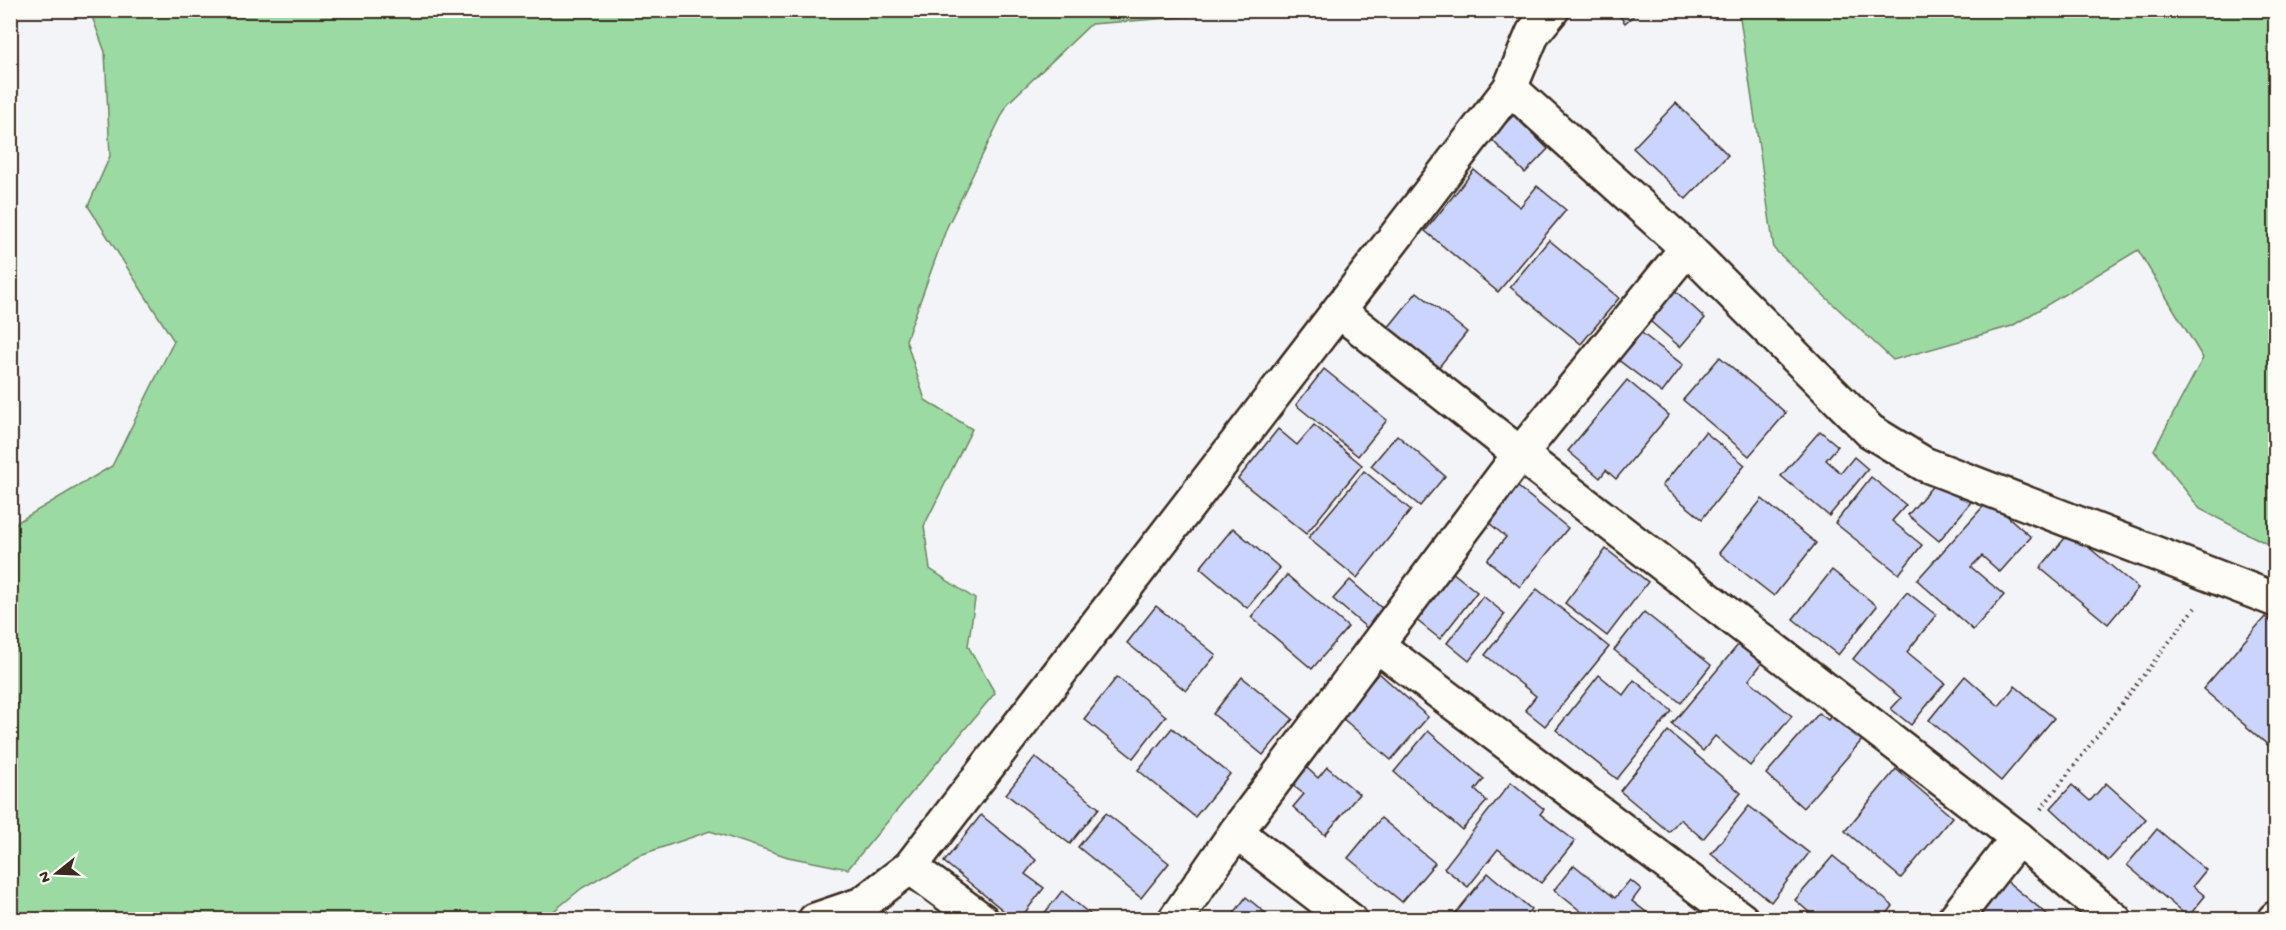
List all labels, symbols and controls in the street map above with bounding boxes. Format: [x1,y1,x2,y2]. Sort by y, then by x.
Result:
north arrow [27,843,87,903]
text: N [35,868,57,884]

